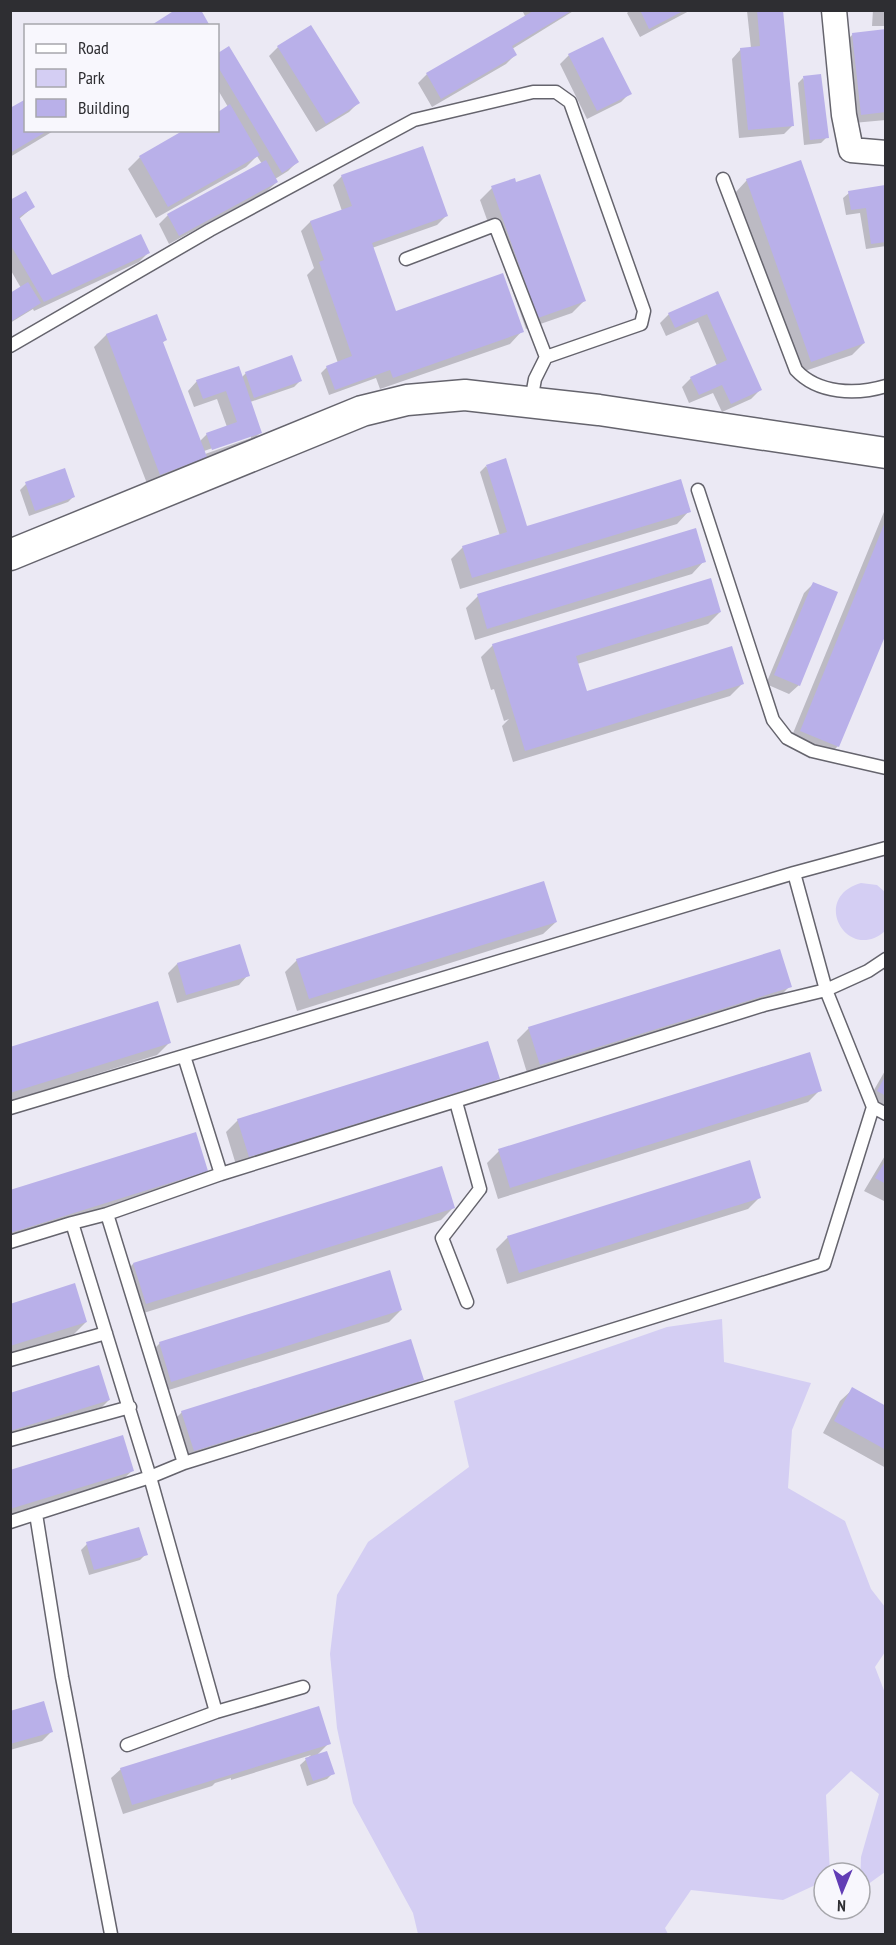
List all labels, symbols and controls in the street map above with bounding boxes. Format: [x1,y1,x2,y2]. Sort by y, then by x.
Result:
legend [24,24,219,132]
text: Road [78,36,109,59]
text: Park [78,66,105,89]
text: Building [78,96,130,119]
north arrow [812,1861,872,1921]
text: N [837,1896,846,1916]

